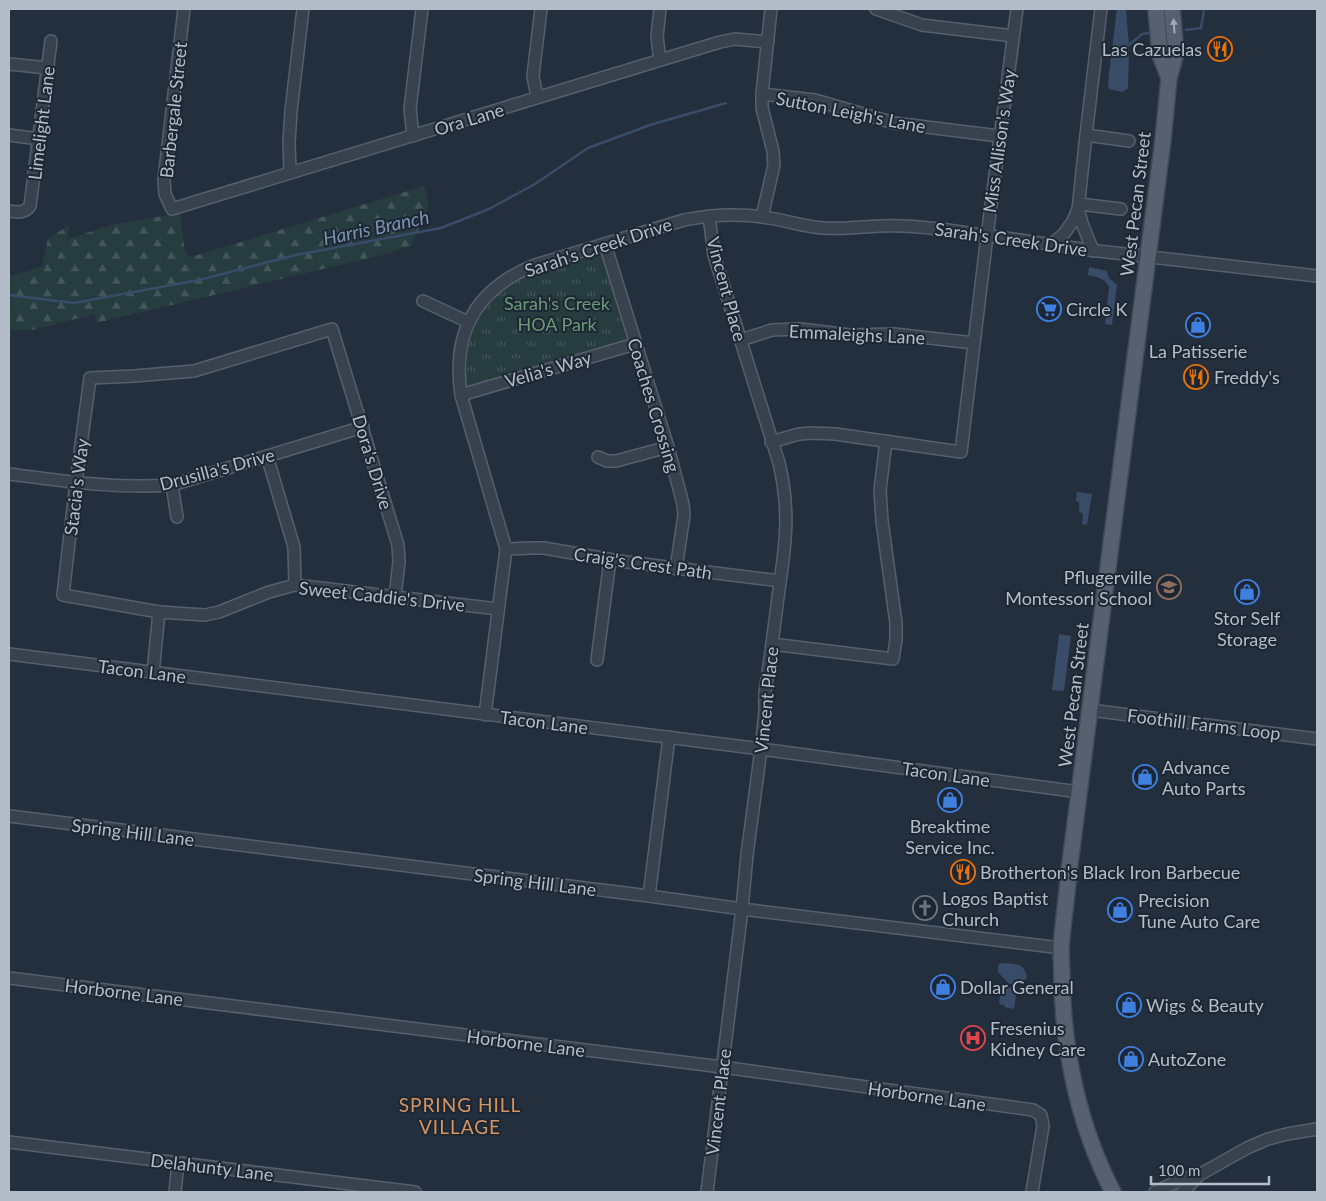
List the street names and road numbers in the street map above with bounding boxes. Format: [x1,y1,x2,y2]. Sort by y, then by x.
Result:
street label: Barbergale Street [155,40,191,179]
street label: Limelight Lane [23,65,59,181]
street label: Miss Allison's Way [978,67,1020,214]
street label: Sutton Leigh's Lane [774,87,928,137]
street label: Ora Lane [431,98,507,140]
street label: West Pecan Street [1115,130,1155,278]
street label: Sarah's Creek Drive [522,213,674,281]
street label: Sarah's Creek Drive [933,217,1089,261]
street label: Vincent Place [702,234,752,344]
street label: Emmaleighs Lane [788,319,926,349]
street label: Coaches Crossing [623,335,685,475]
street label: Velia's Way [502,346,594,392]
street label: Dora's Drive [348,412,398,512]
street label: Stacia's Way [59,436,93,537]
street label: Drusilla's Drive [157,443,277,495]
street label: Craig's Crest Path [572,542,714,584]
street label: Sweet Caddie's Drive [298,576,466,616]
street label: West Pecan Street [1053,621,1093,769]
street label: Vincent Place [749,645,783,755]
street label: Tacon Lane [97,655,187,687]
street label: Foothill Farms Loop [1126,704,1282,744]
street label: Tacon Lane [499,706,589,738]
street label: Tacon Lane [901,757,991,791]
street label: Spring Hill Lane [70,814,196,850]
street label: Spring Hill Lane [472,864,598,900]
street label: Horborne Lane [64,974,184,1010]
street label: Horborne Lane [466,1025,586,1061]
street label: Vincent Place [701,1047,735,1157]
street label: Horborne Lane [867,1077,987,1115]
street label: Delahunty Lane [149,1149,275,1185]

